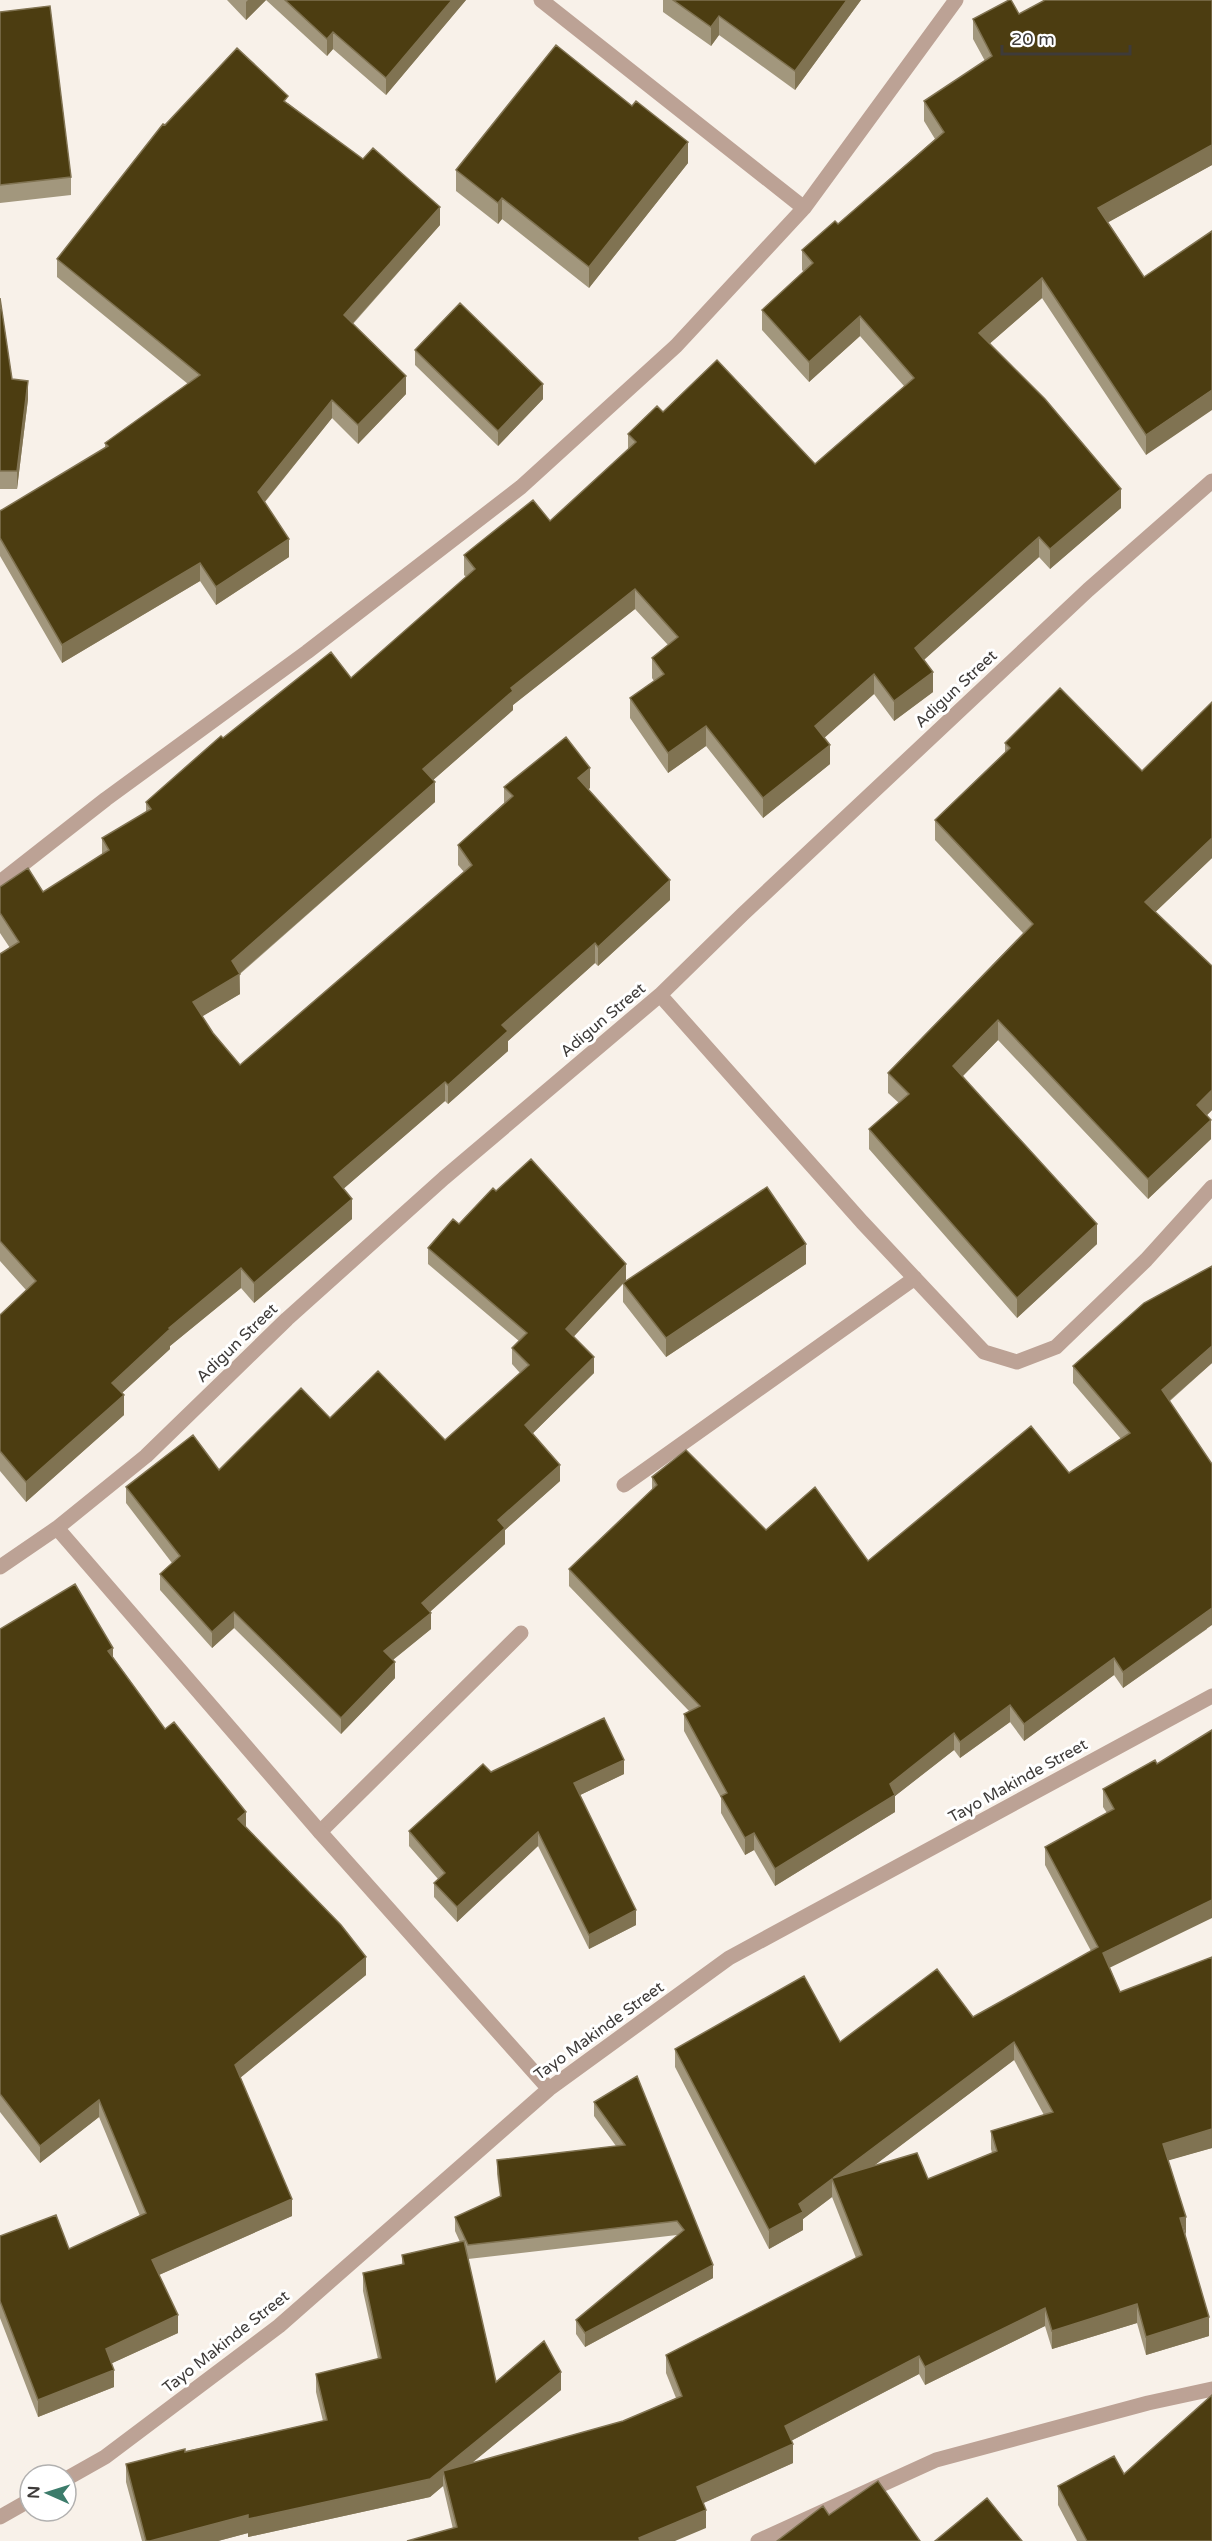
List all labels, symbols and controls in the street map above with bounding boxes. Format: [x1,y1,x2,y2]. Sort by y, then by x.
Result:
scale bar [1002,18,1130,56]
text: 20 m [1011,28,1055,50]
street label: Adigun Street [911,646,1001,732]
street label: Adigun Street [556,978,650,1062]
street label: Adigun Street [192,1299,282,1387]
street label: Tayo Makinde Street [945,1735,1091,1827]
street label: Tayo Makinde Street [530,1977,668,2085]
street label: Tayo Makinde Street [159,2286,293,2398]
north arrow [18,2463,78,2523]
text: N [24,2485,44,2499]

